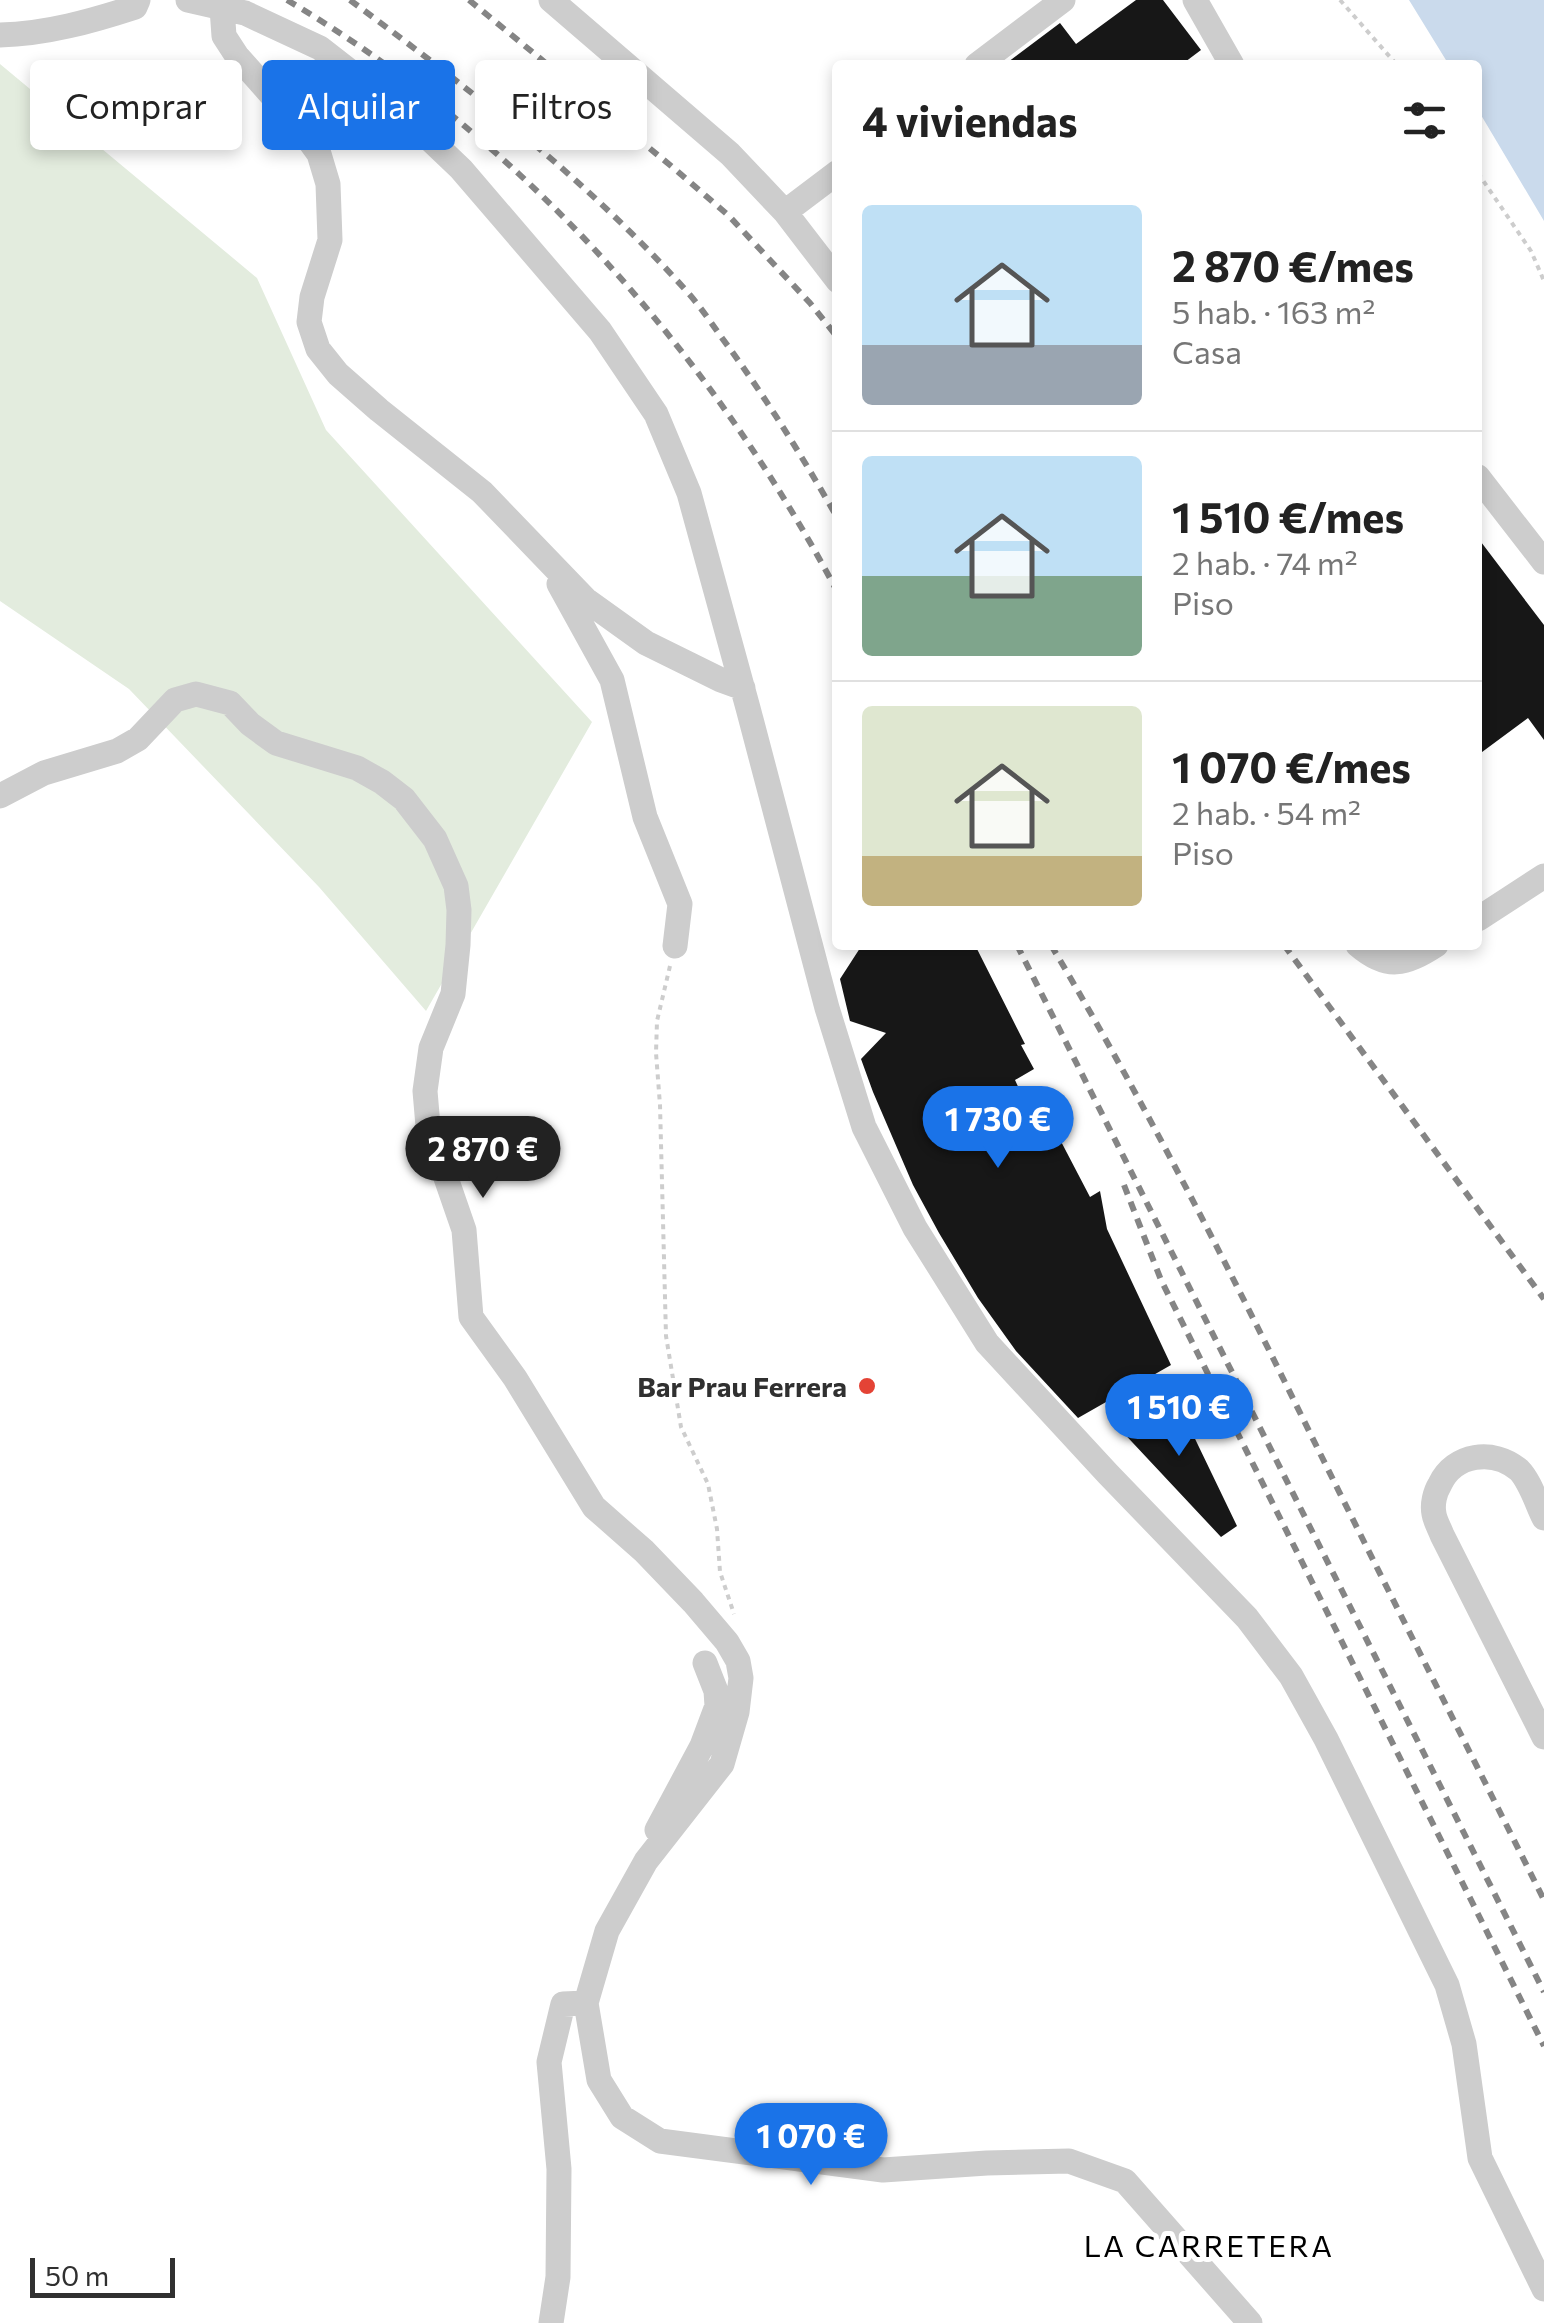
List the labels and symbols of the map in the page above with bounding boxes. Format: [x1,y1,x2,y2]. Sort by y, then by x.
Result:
pin: 1 730 € [906,1086,1090,1171]
pin: 2 870 € [391,1116,575,1201]
place label: Bar Prau Ferrera [637,1369,847,1403]
pin: 1 510 € [1087,1374,1271,1459]
marker: Bar Prau Ferrera [856,1375,878,1397]
pin: 1 070 € [719,2103,903,2188]
district label: LA CARRETERA [1084,2226,1334,2263]
scale bar [30,2253,175,2298]

